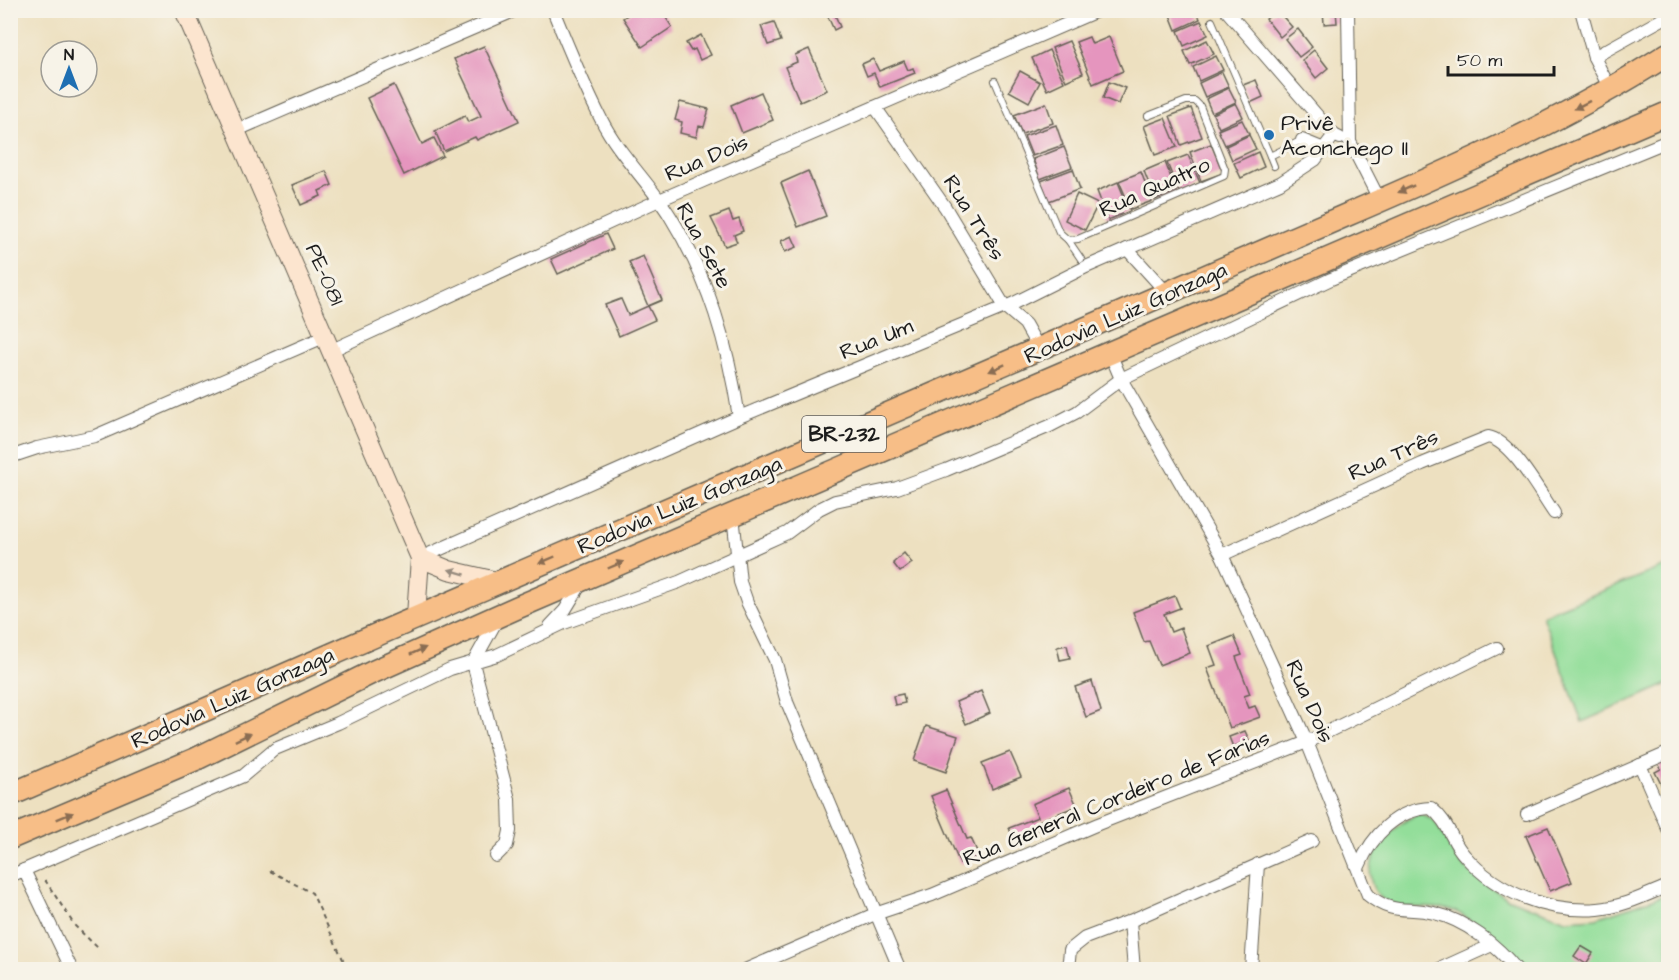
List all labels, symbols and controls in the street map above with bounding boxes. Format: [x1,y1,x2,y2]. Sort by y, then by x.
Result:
north arrow [39,39,99,99]
scale bar [1448,39,1554,77]
text: N [64,44,74,66]
text: 50 m [1457,48,1502,73]
one-way arrow [1574,101,1591,110]
place label: Privê Aconchego II [1281,108,1408,165]
street label: Rua Dois [660,127,753,190]
marker: Privê Aconchego II [1262,128,1276,142]
street label: Rua Quatro [1094,149,1216,226]
street label: Rua Três [935,169,1012,267]
one-way arrow [1397,184,1415,194]
street label: Rua Sete [668,197,739,294]
street label: PE-081 [297,239,352,311]
street label: Rodovia Luiz Gonzaga [1019,255,1232,373]
street label: Rua Um [835,311,918,368]
one-way arrow [987,363,1005,373]
road number: BR-232 [802,416,886,452]
street label: Rua Três [1344,422,1444,489]
street label: Rodovia Luiz Gonzaga [573,448,787,563]
one-way arrow [537,555,555,565]
one-way arrow [607,560,625,569]
one-way arrow [448,567,466,576]
street label: Rodovia Luiz Gonzaga [126,640,339,758]
one-way arrow [410,647,427,656]
street label: Rua Dois [1278,655,1342,748]
street label: Rua General Cordeiro de Farias [958,722,1275,874]
one-way arrow [235,733,252,742]
one-way arrow [56,811,74,821]

